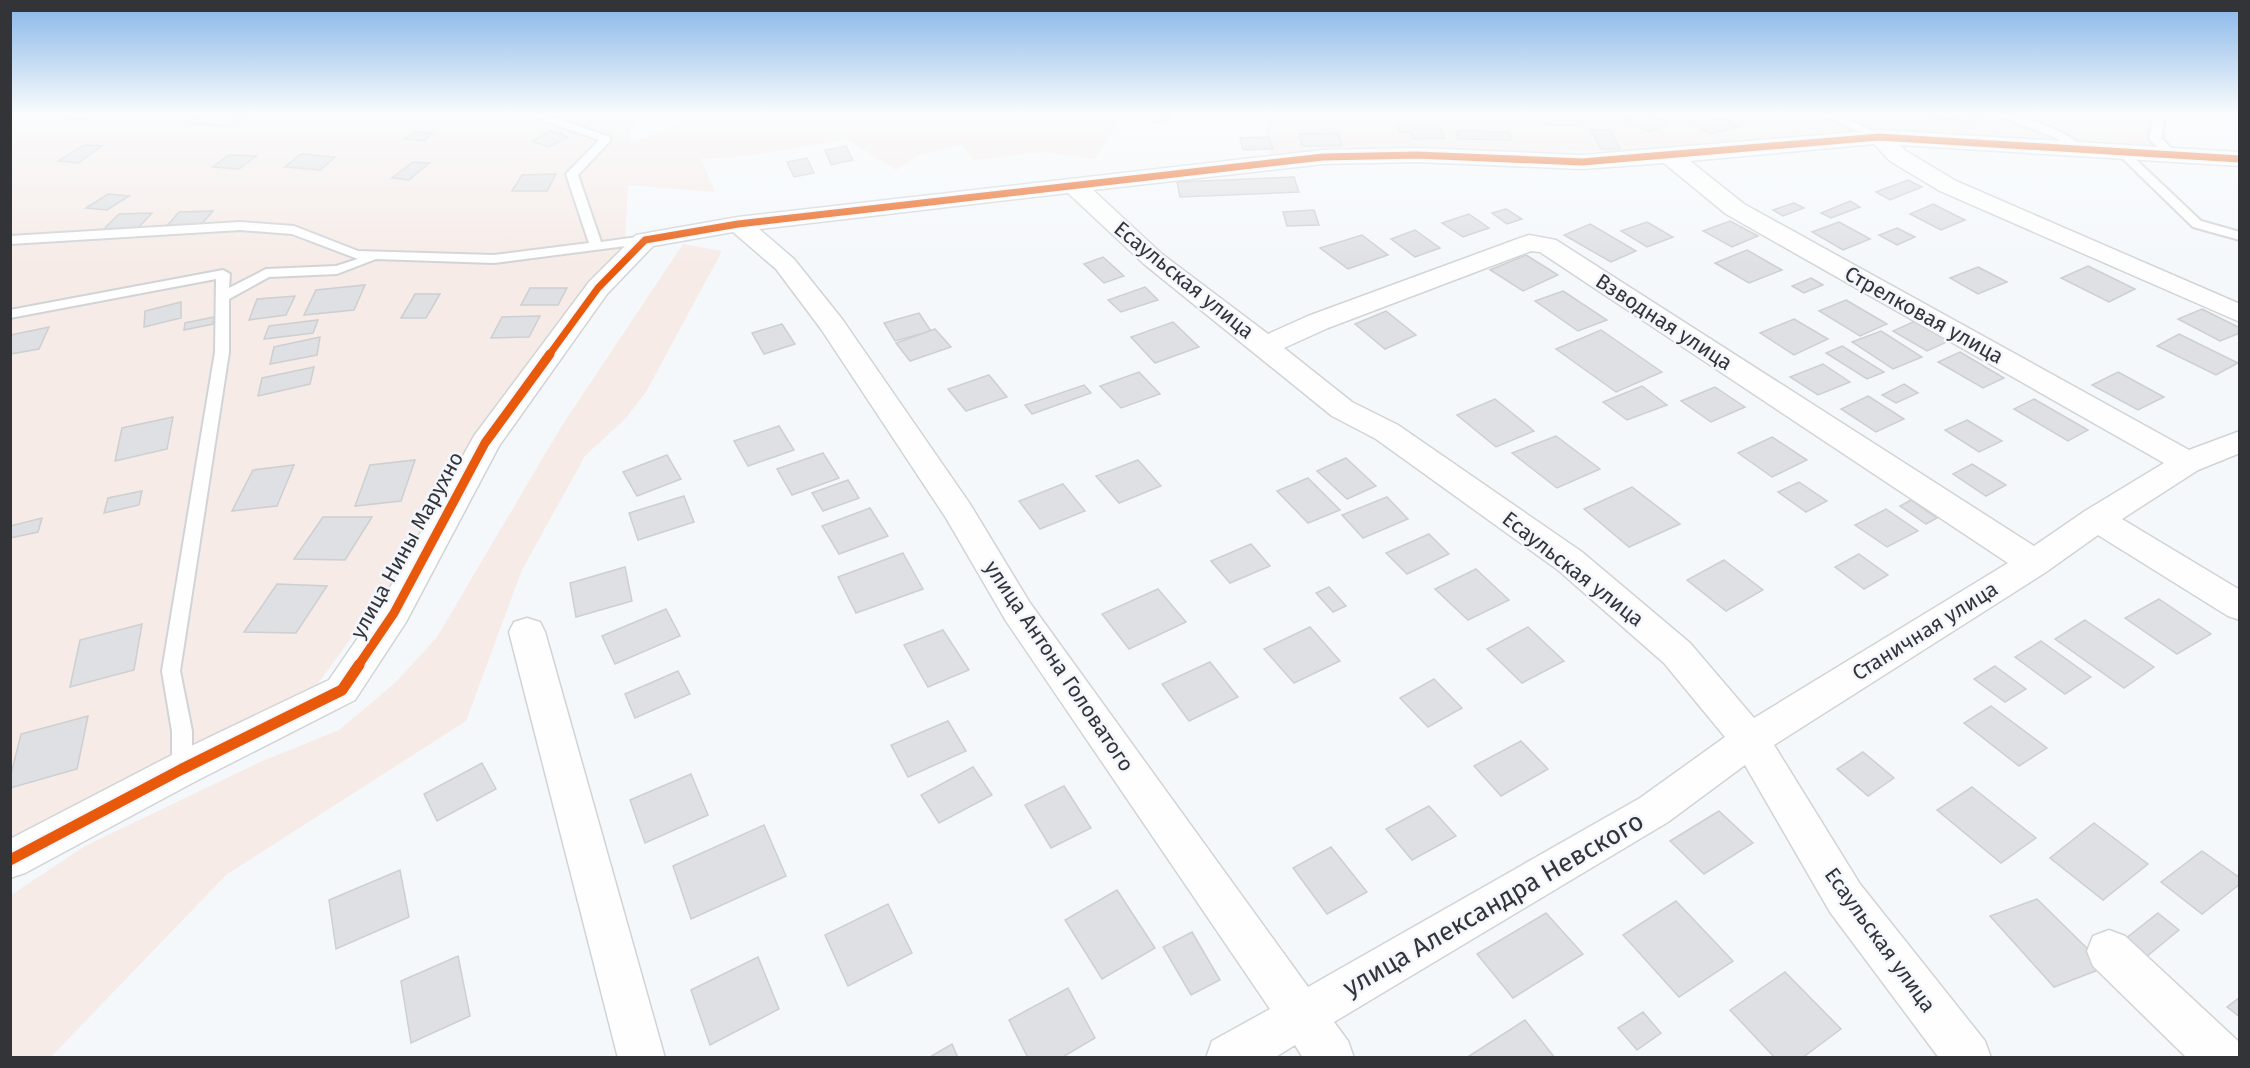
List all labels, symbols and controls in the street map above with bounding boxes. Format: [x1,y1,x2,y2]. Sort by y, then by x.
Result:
street label: Есаульская улица [1109,216,1259,344]
street label: Стрелковая улица [1840,261,2008,369]
street label: Взводная улица [1591,268,1737,376]
street label: улица Нины Марухно [345,447,469,643]
street label: Есаульская улица [1497,506,1649,632]
street label: улица Антона Головатого [979,556,1139,776]
street label: Станичная улица [1847,576,2003,686]
street label: улица Александра Невского [1337,805,1649,1003]
street label: Есаульская улица [1819,863,1941,1017]

